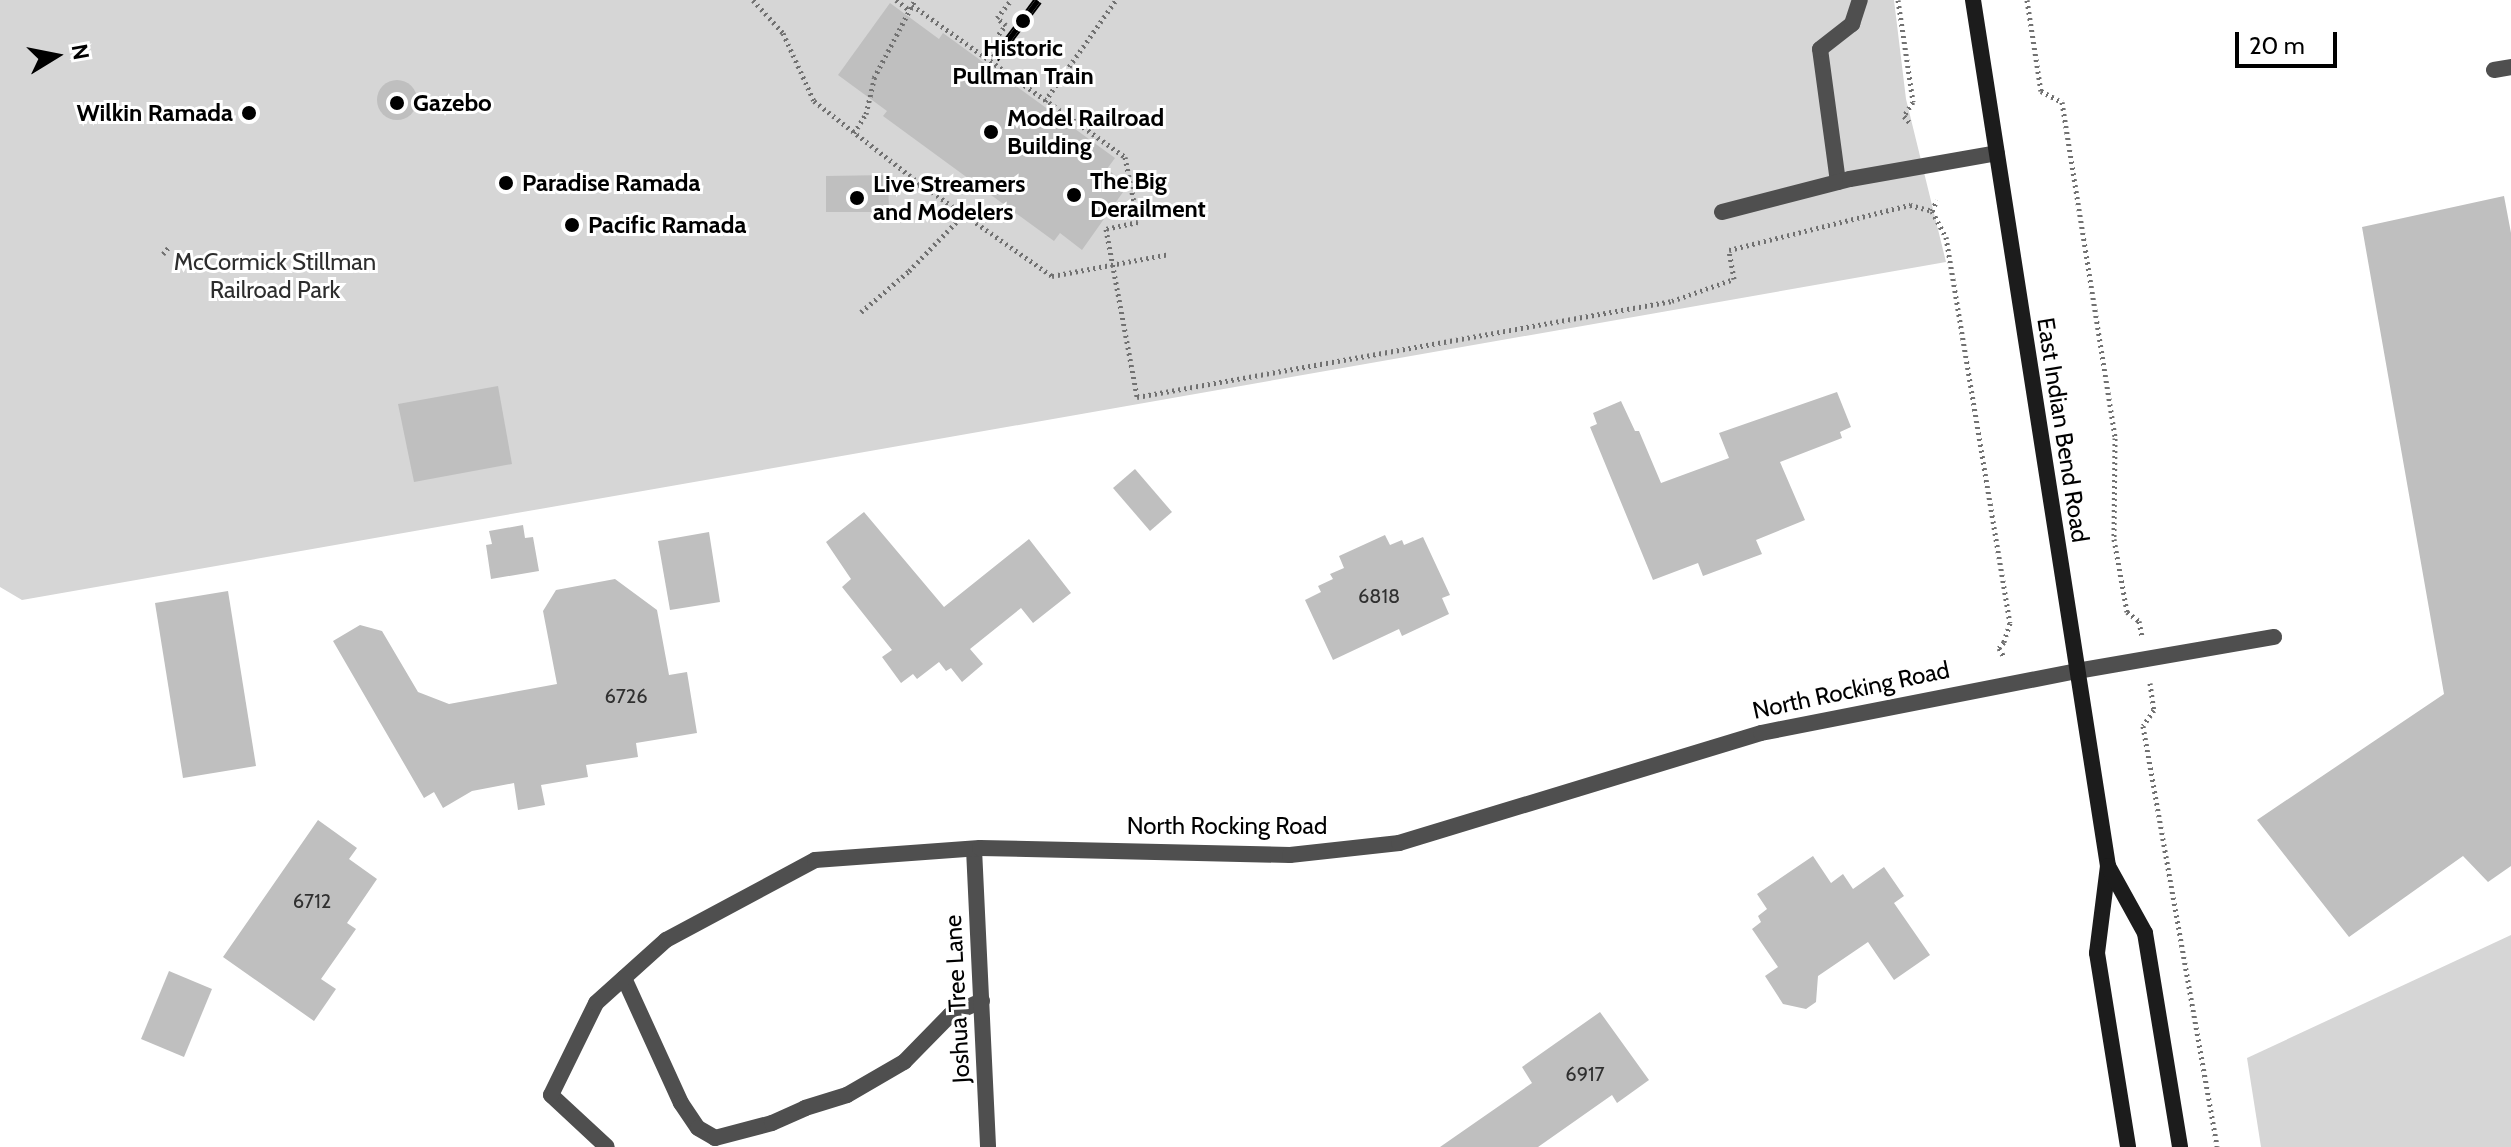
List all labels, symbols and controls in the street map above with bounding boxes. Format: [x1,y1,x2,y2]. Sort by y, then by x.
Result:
marker: Historic Pullman Train [1014,12,1032,30]
north arrow [16,16,96,96]
scale bar [2239,16,2341,66]
text: 20 m [2249,31,2305,60]
place label: Historic Pullman Train [952,34,1094,90]
text: N [65,42,95,62]
place label: Gazebo [413,89,492,117]
marker: Gazebo [388,94,406,112]
place label: Wilkin Ramada [77,99,233,127]
marker: Wilkin Ramada [240,104,258,122]
place label: Model Railroad Building [1007,104,1164,160]
marker: Model Railroad Building [982,123,1000,141]
place label: The Big Derailment [1090,167,1206,223]
place label: Paradise Ramada [522,169,700,197]
place label: Live Streamers and Modelers [873,170,1025,226]
marker: Paradise Ramada [497,174,515,192]
marker: The Big Derailment [1065,186,1083,204]
marker: Live Streamers and Modelers [848,189,866,207]
place label: Pacific Ramada [588,211,746,239]
marker: Pacific Ramada [563,216,581,234]
park label: McCormick Stillman Railroad Park [174,248,376,304]
street label: East Indian Bend Road [2031,316,2095,544]
house number: 6818 [1358,584,1400,608]
street label: North Rocking Road [1750,655,1952,725]
house number: 6726 [604,684,648,708]
street label: North Rocking Road [1127,812,1327,840]
house number: 6712 [293,889,331,913]
street label: Joshua Tree Lane [938,914,976,1084]
house number: 6917 [1565,1062,1605,1086]

